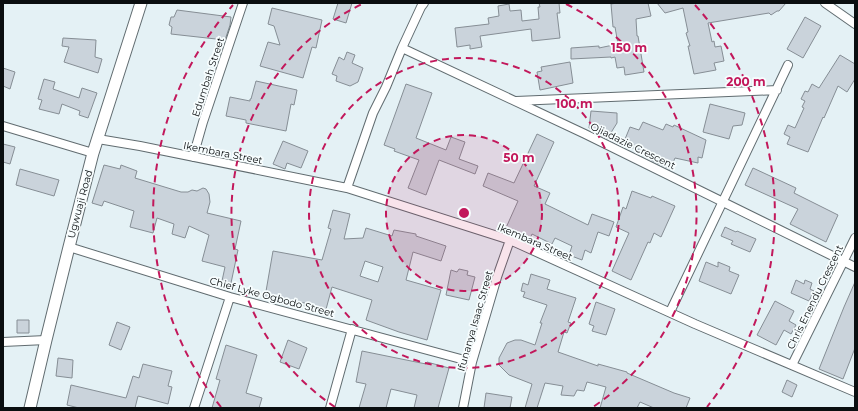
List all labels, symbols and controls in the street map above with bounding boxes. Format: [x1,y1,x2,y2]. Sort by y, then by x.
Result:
street label: Edumbah Street [189,36,227,118]
text: 150 m [611,40,647,55]
text: 200 m [726,74,766,89]
text: 100 m [556,96,592,111]
street label: Ojiadazie Crescent [588,120,678,172]
street label: Ikembara Street [182,139,264,167]
text: 50 m [503,150,535,165]
street label: Ugwuaji Road [65,168,95,240]
centre of rings [457,206,471,220]
street label: Ikembara Street [495,220,575,264]
street label: Chris Enendu Crescent [784,243,846,351]
street label: Ifunanya Isaac Street [454,269,496,373]
street label: Chief Lyke Ogbodo Street [208,274,336,320]

